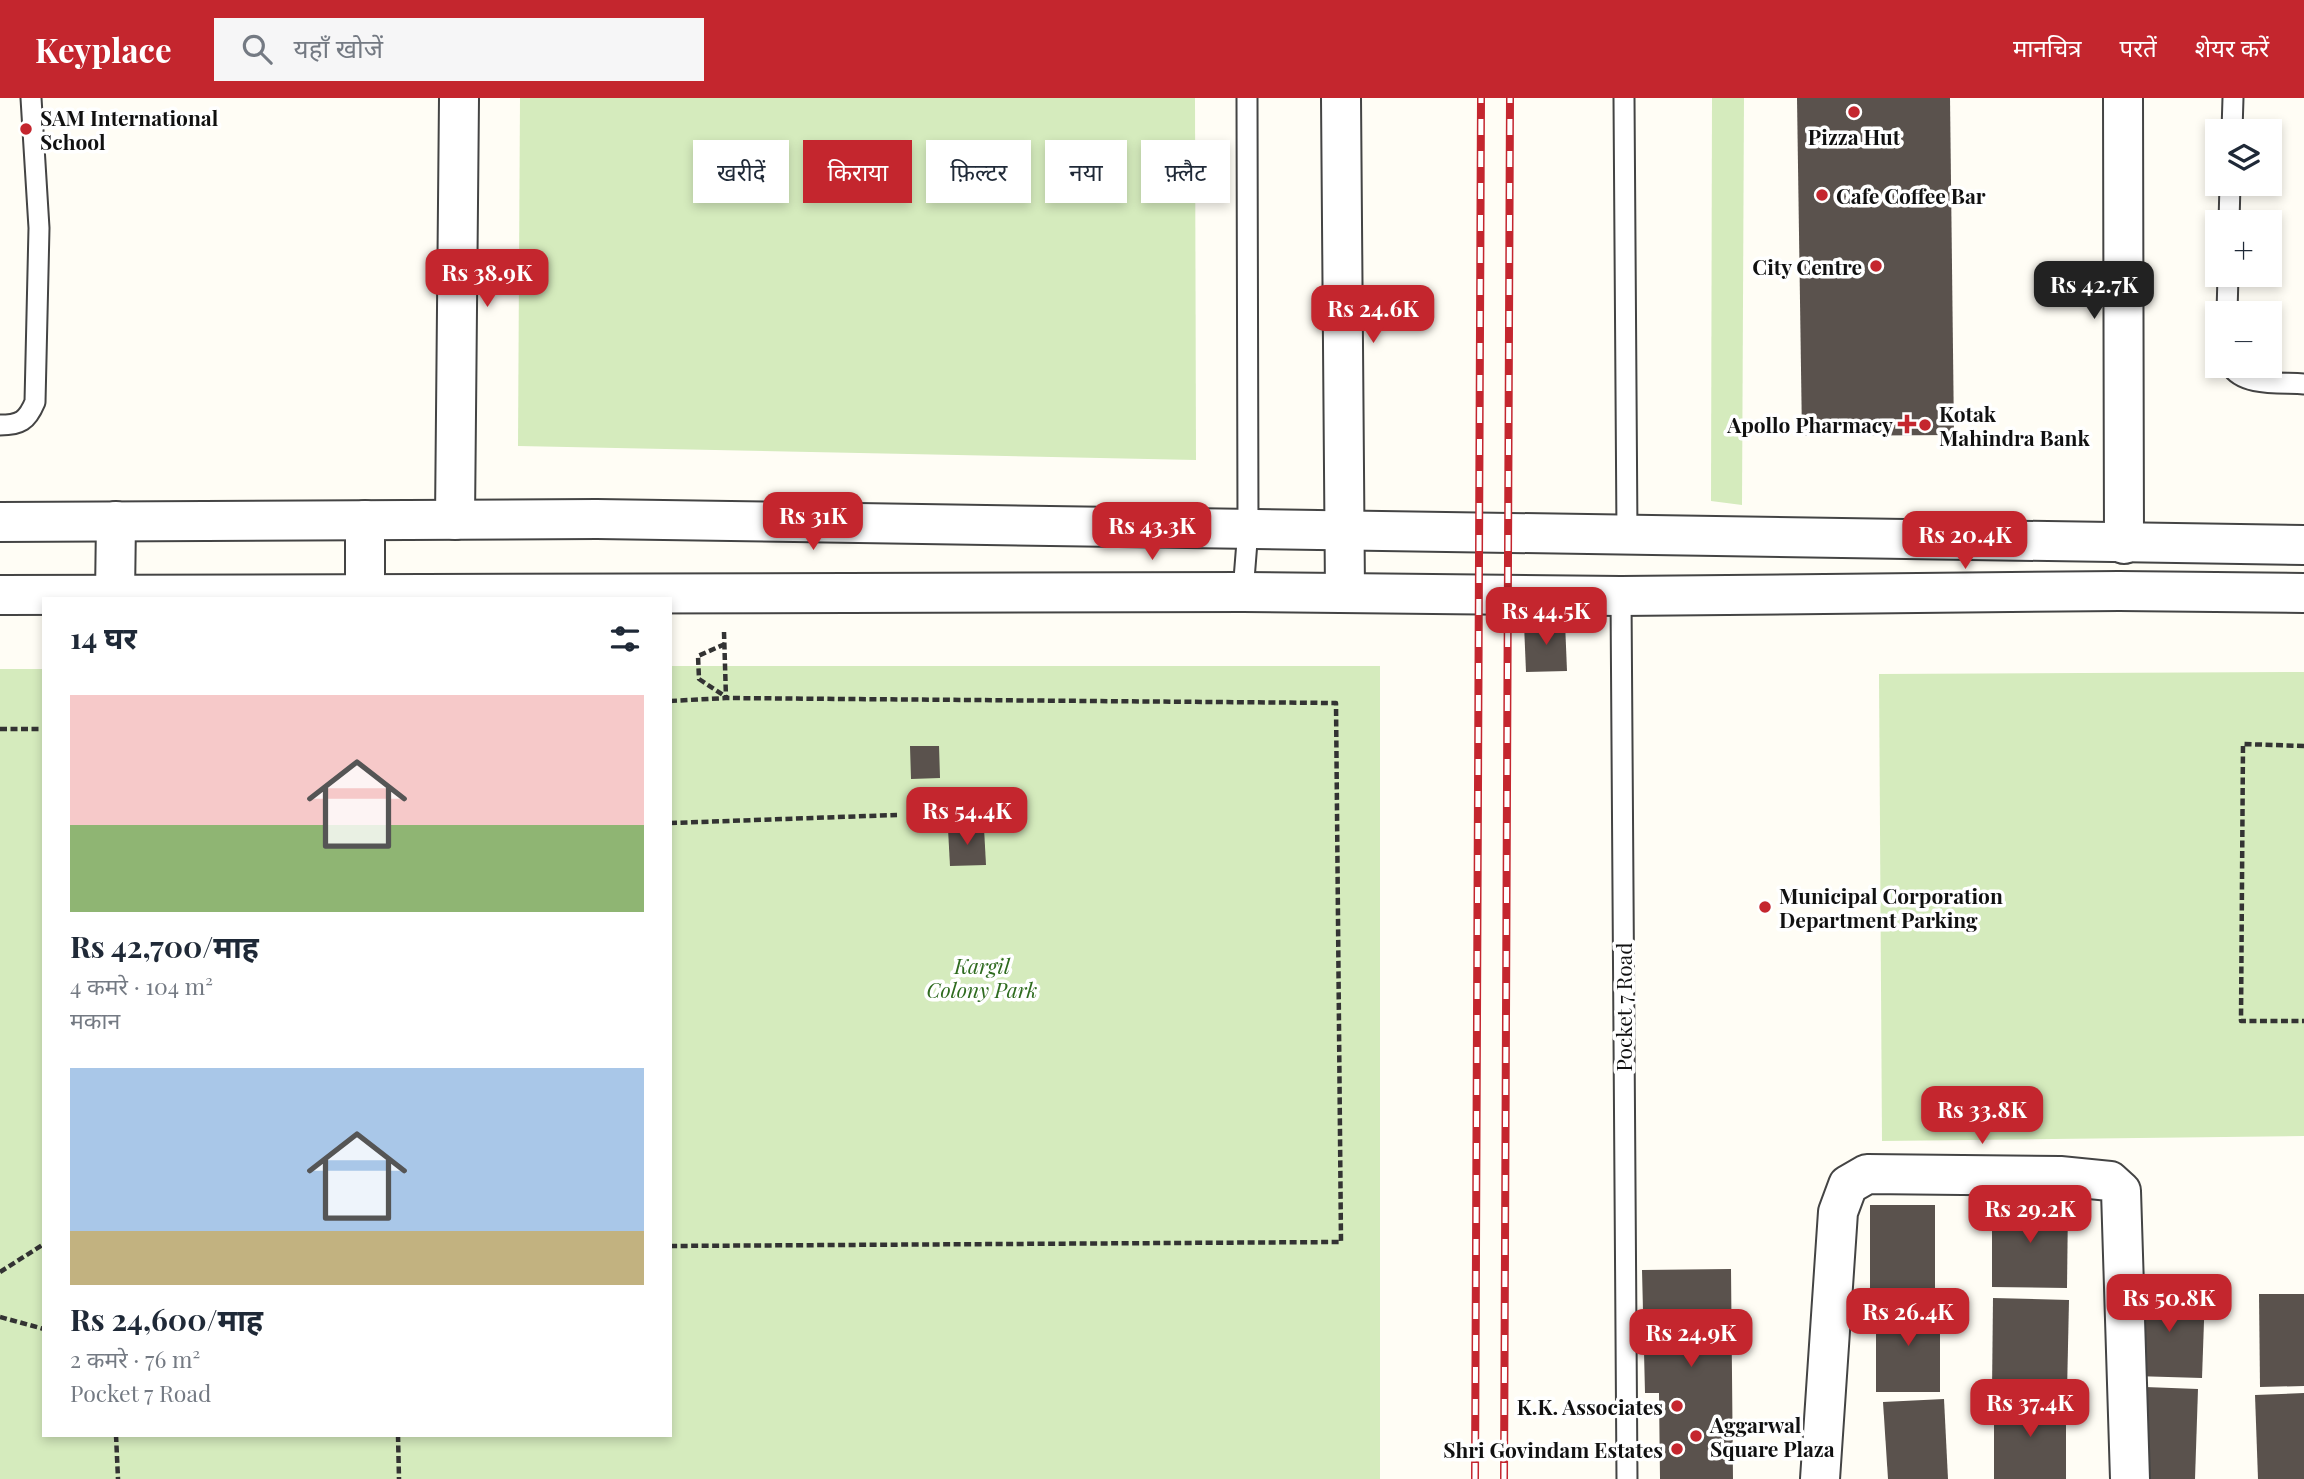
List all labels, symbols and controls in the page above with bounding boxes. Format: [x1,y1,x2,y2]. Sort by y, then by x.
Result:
search box [214,18,704,81]
text: Keyplace [35,27,172,71]
icon: search [238,30,276,68]
text: यहाँ खोजें [294,30,383,65]
text: मानचित्र [2013,31,2082,63]
text: परतें [2120,31,2157,63]
text: शेयर करें [2195,31,2269,63]
place label: SAM International School [40,103,219,155]
marker: Pizza Hut [1846,104,1862,120]
map controls [2205,119,2282,378]
button: layers [2205,119,2282,196]
marker: SAM International School [18,121,34,137]
place label: Pizza Hut [1808,122,1901,150]
chip: खरीदें [693,140,789,203]
chip: किराया [803,140,912,203]
chip: फ़िल्टर [926,140,1031,203]
chip: नया [1045,140,1127,203]
chip: फ़्लैट [1141,140,1230,203]
place label: Cafe Coffee Bar [1836,181,1986,209]
marker: Cafe Coffee Bar [1814,187,1830,203]
button: + [2205,210,2282,287]
pin: Rs 38.9K [415,250,559,309]
place label: City Centre [1752,252,1862,280]
text: Rs 38.9K [441,256,533,287]
marker: City Centre [1868,258,1884,274]
pin: Rs 42.7K [2022,262,2166,321]
text: Rs 42.7K [2050,268,2138,299]
pin: Rs 24.6K [1301,286,1445,345]
text: Rs 24.6K [1327,292,1419,323]
button: − [2205,301,2282,378]
place label: Kotak Mahindra Bank [1939,399,2090,451]
place label: Apollo Pharmacy [1726,410,1893,438]
marker: Apollo Pharmacy [1899,416,1915,432]
marker: Kotak Mahindra Bank [1917,417,1933,433]
pin: Rs 31K [756,492,870,552]
text: Rs 31K [779,499,847,530]
pin: Rs 43.3K [1080,503,1224,562]
text: Rs 43.3K [1108,509,1196,540]
pin: Rs 20.4K [1893,512,2037,571]
text: Rs 20.4K [1918,518,2012,549]
pin: Rs 44.5K [1474,588,1618,647]
text: Rs 44.5K [1502,594,1590,625]
text: 14 घर [70,617,137,657]
icon: filters [606,620,644,658]
icon: home [294,741,420,867]
pin: Rs 54.4K [895,788,1039,847]
text: Rs 54.4K [922,794,1012,825]
place label: Municipal Corporation Department Parking [1779,881,2003,933]
marker: Municipal Corporation Department Parking [1757,899,1773,915]
text: Rs 42,700/माह [70,926,259,966]
street label: Pocket 7 Road [1609,943,1637,1071]
park label: Kargil Colony Park [927,951,1038,1003]
text: 4 कमरे · 104 m² [70,970,213,1001]
text: मकान [70,1004,120,1035]
pin: Rs 33.8K [1910,1086,2054,1146]
text: Rs 33.8K [1937,1093,2027,1124]
icon: home [294,1113,420,1239]
pin: Rs 29.2K [1958,1186,2102,1245]
text: Rs 29.2K [1984,1192,2076,1223]
pin: Rs 50.8K [2097,1274,2241,1334]
text: Rs 50.8K [2123,1281,2215,1312]
pin: Rs 26.4K [1836,1288,1980,1348]
text: Rs 26.4K [1862,1295,1954,1326]
text: Rs 24,600/माह [70,1299,263,1339]
pin: Rs 24.9K [1619,1310,1763,1369]
text: Rs 24.9K [1645,1316,1737,1347]
text: 2 कमरे · 76 m² [70,1343,200,1374]
text: Pocket 7 Road [70,1377,211,1408]
pin: Rs 37.4K [1958,1380,2102,1439]
text: Rs 37.4K [1986,1386,2074,1417]
place label: K.K. Associates [1517,1392,1663,1420]
marker: K.K. Associates [1669,1398,1685,1414]
place label: Aggarwal Square Plaza [1709,1410,1835,1462]
marker: Aggarwal Square Plaza [1688,1428,1704,1444]
place label: Shri Govindam Estates [1443,1435,1663,1463]
marker: Shri Govindam Estates [1669,1441,1685,1457]

